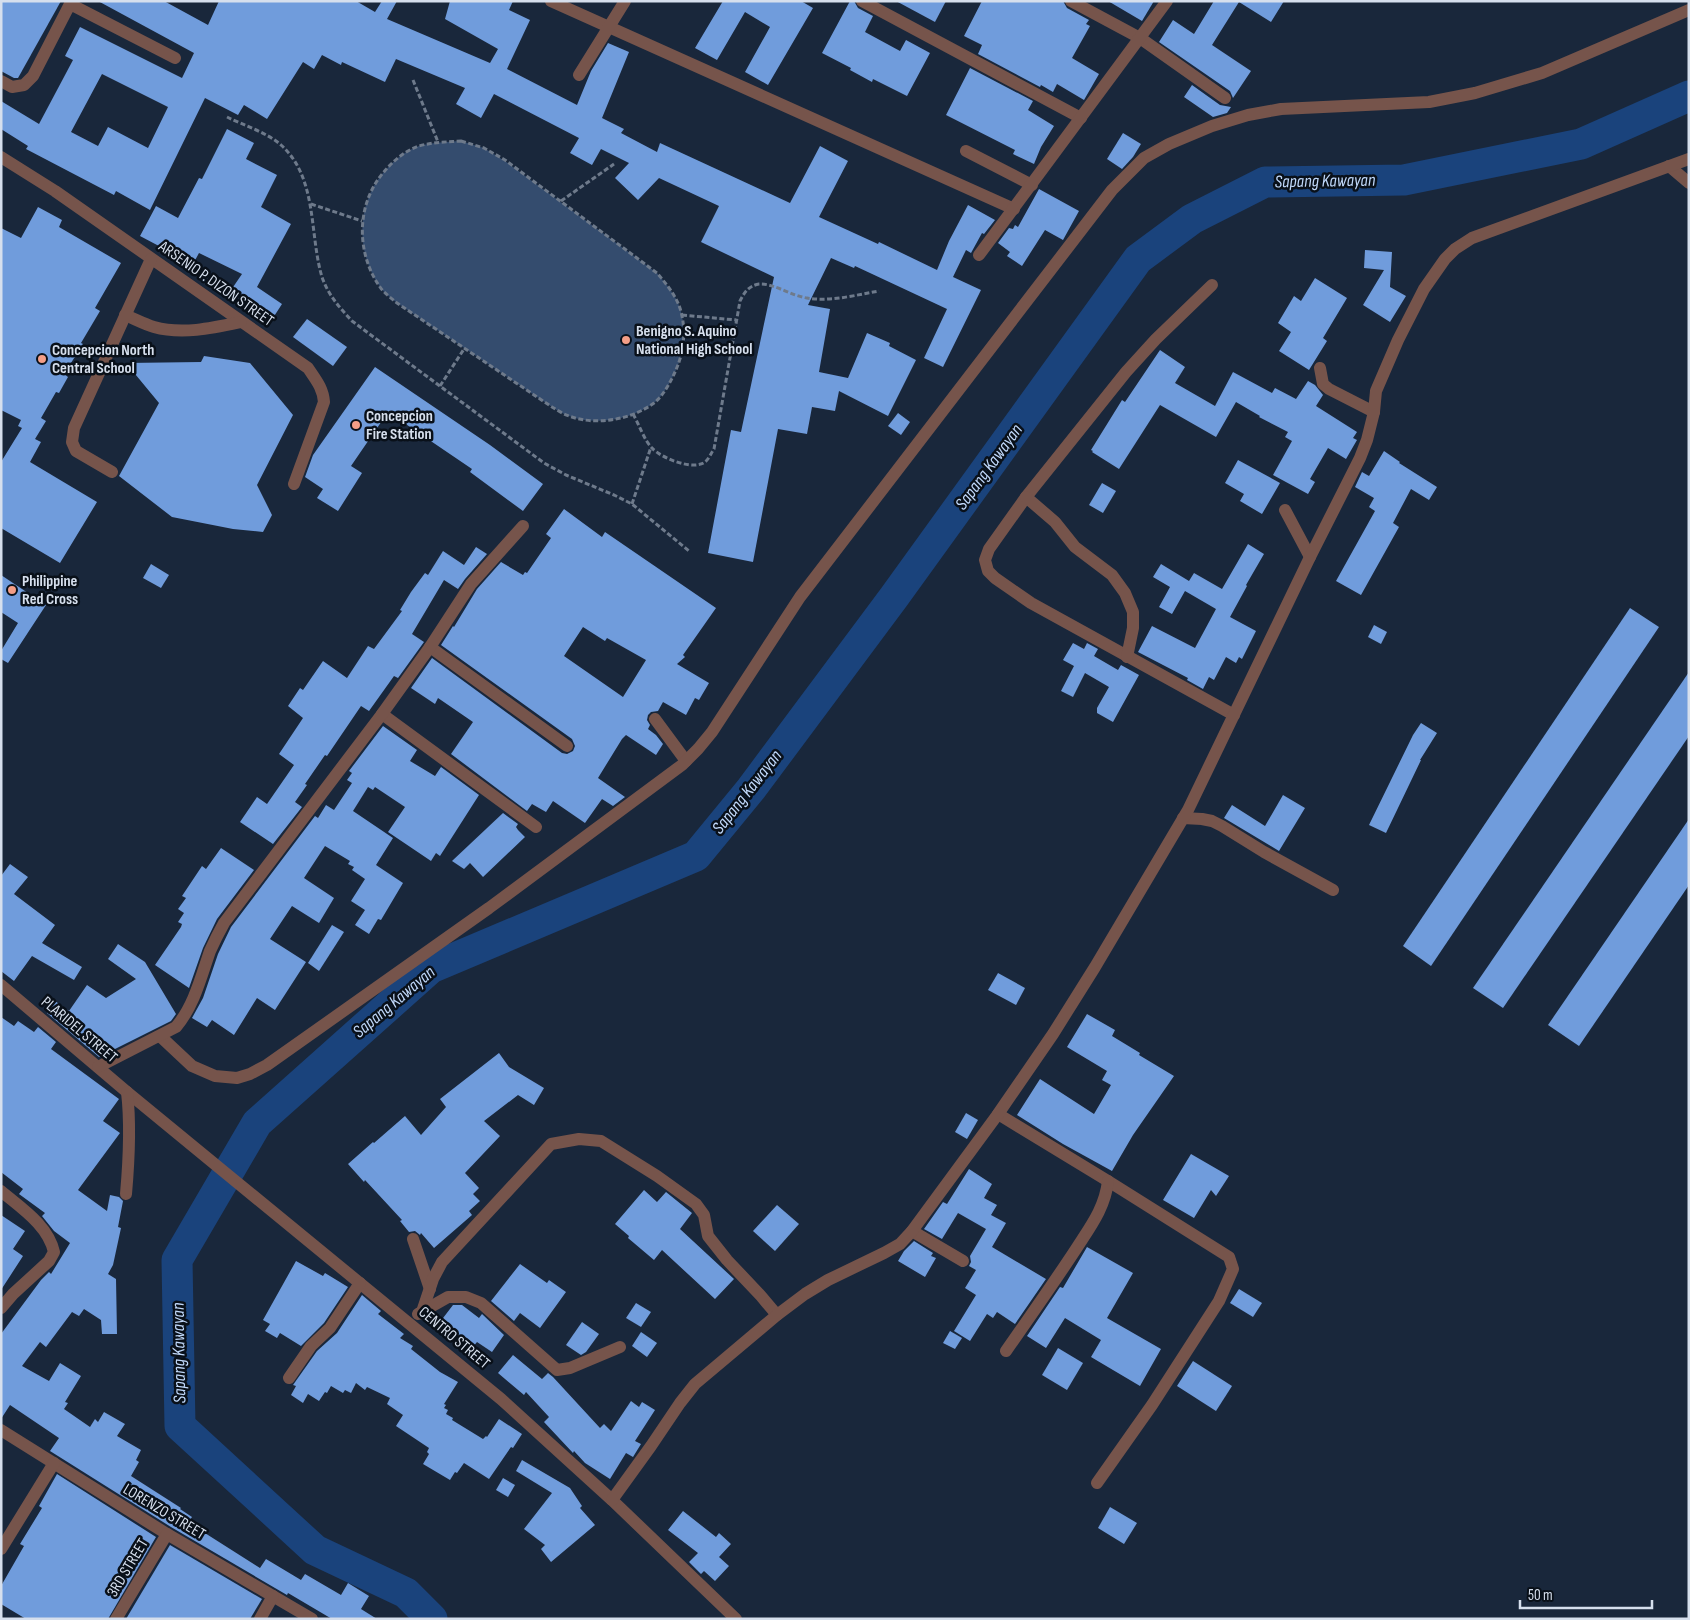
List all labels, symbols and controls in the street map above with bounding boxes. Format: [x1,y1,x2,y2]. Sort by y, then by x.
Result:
water label: Sapang Kawayan [1274,170,1376,192]
street label: ARSENIO P. DIZON STREET [154,237,278,331]
place label: Benigno S. Aquino National High School [636,322,752,359]
marker: Benigno S. Aquino National High School [620,334,632,346]
place label: Concepcion North Central School [52,341,154,378]
marker: Concepcion North Central School [36,353,48,365]
place label: Concepcion Fire Station [366,407,433,444]
marker: Concepcion Fire Station [350,419,362,431]
water label: Sapang Kawayan [951,420,1027,514]
place label: Philippine Red Cross [22,572,78,609]
marker: Philippine Red Cross [6,584,18,596]
water label: Sapang Kawayan [708,746,787,838]
water label: Sapang Kawayan [349,961,440,1042]
street label: PLARIDEL STREET [37,993,121,1068]
water label: Sapang Kawayan [168,1302,190,1404]
street label: CENTRO STREET [415,1303,494,1374]
street label: LORENZO STREET [119,1480,209,1544]
street label: 3RD STREET [103,1535,153,1601]
scale bar [1520,1578,1652,1610]
text: 50 m [1528,1586,1553,1605]

